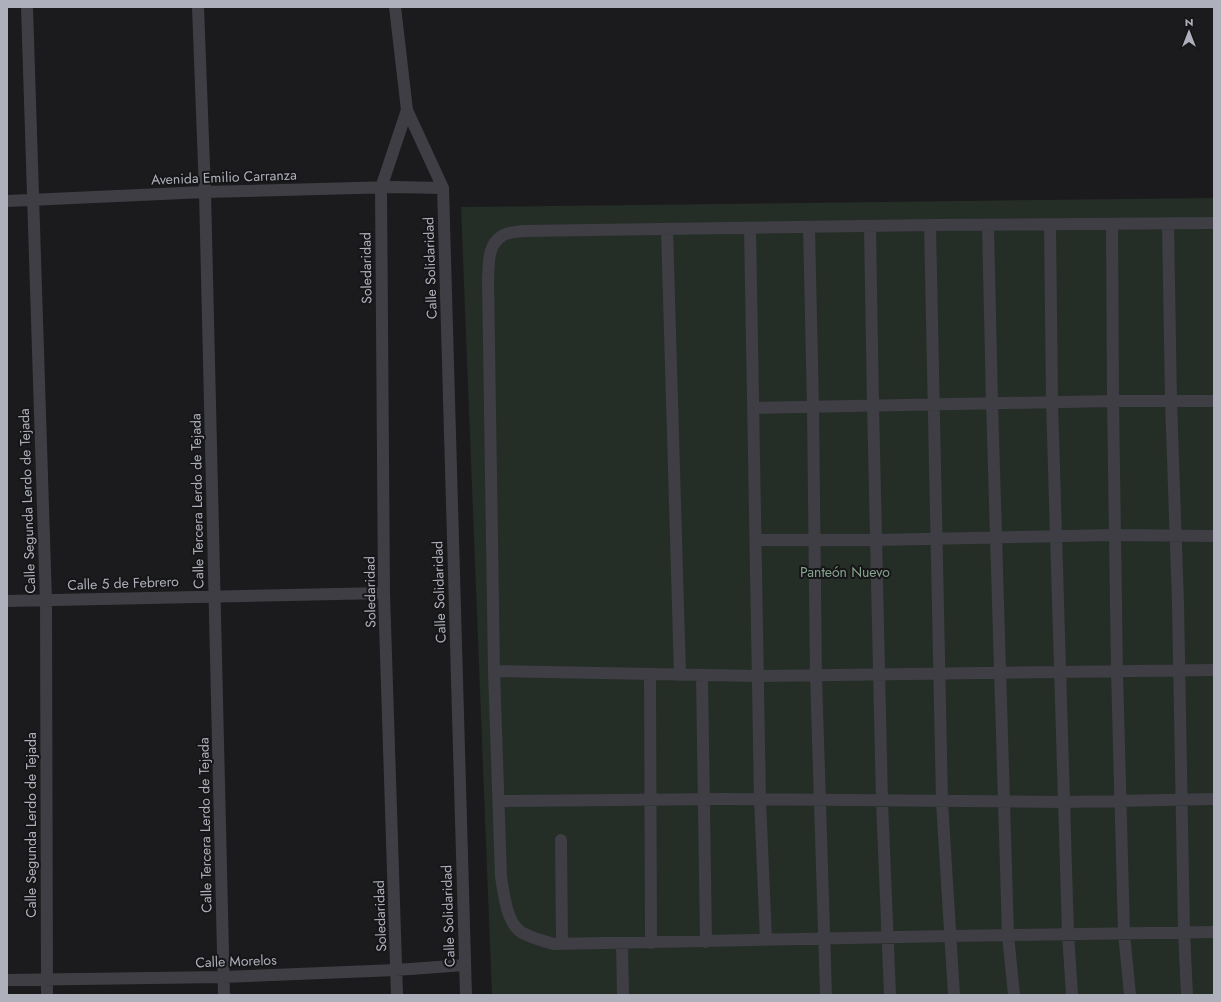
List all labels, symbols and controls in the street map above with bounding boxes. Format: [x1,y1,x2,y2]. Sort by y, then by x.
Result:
north arrow [1169,12,1209,52]
text: N [1185,14,1193,30]
street label: Avenida Emilio Carranza [151,164,297,190]
street label: Calle Solidaridad [418,217,442,319]
street label: Soledaridad [355,232,377,304]
street label: Calle Segunda Lerdo de Tejada [14,408,40,594]
street label: Calle Tercera Lerdo de Tejada [185,413,209,589]
street label: Calle Solidaridad [427,541,451,643]
street label: Soledaridad [359,556,381,628]
park label: Panteón Nuevo [800,562,890,582]
street label: Calle 5 de Febrero [67,571,179,595]
street label: Calle Segunda Lerdo de Tejada [21,732,41,918]
street label: Calle Tercera Lerdo de Tejada [193,737,217,913]
street label: Calle Solidaridad [436,865,460,967]
street label: Soledaridad [369,880,391,952]
street label: Calle Morelos [195,950,277,972]

